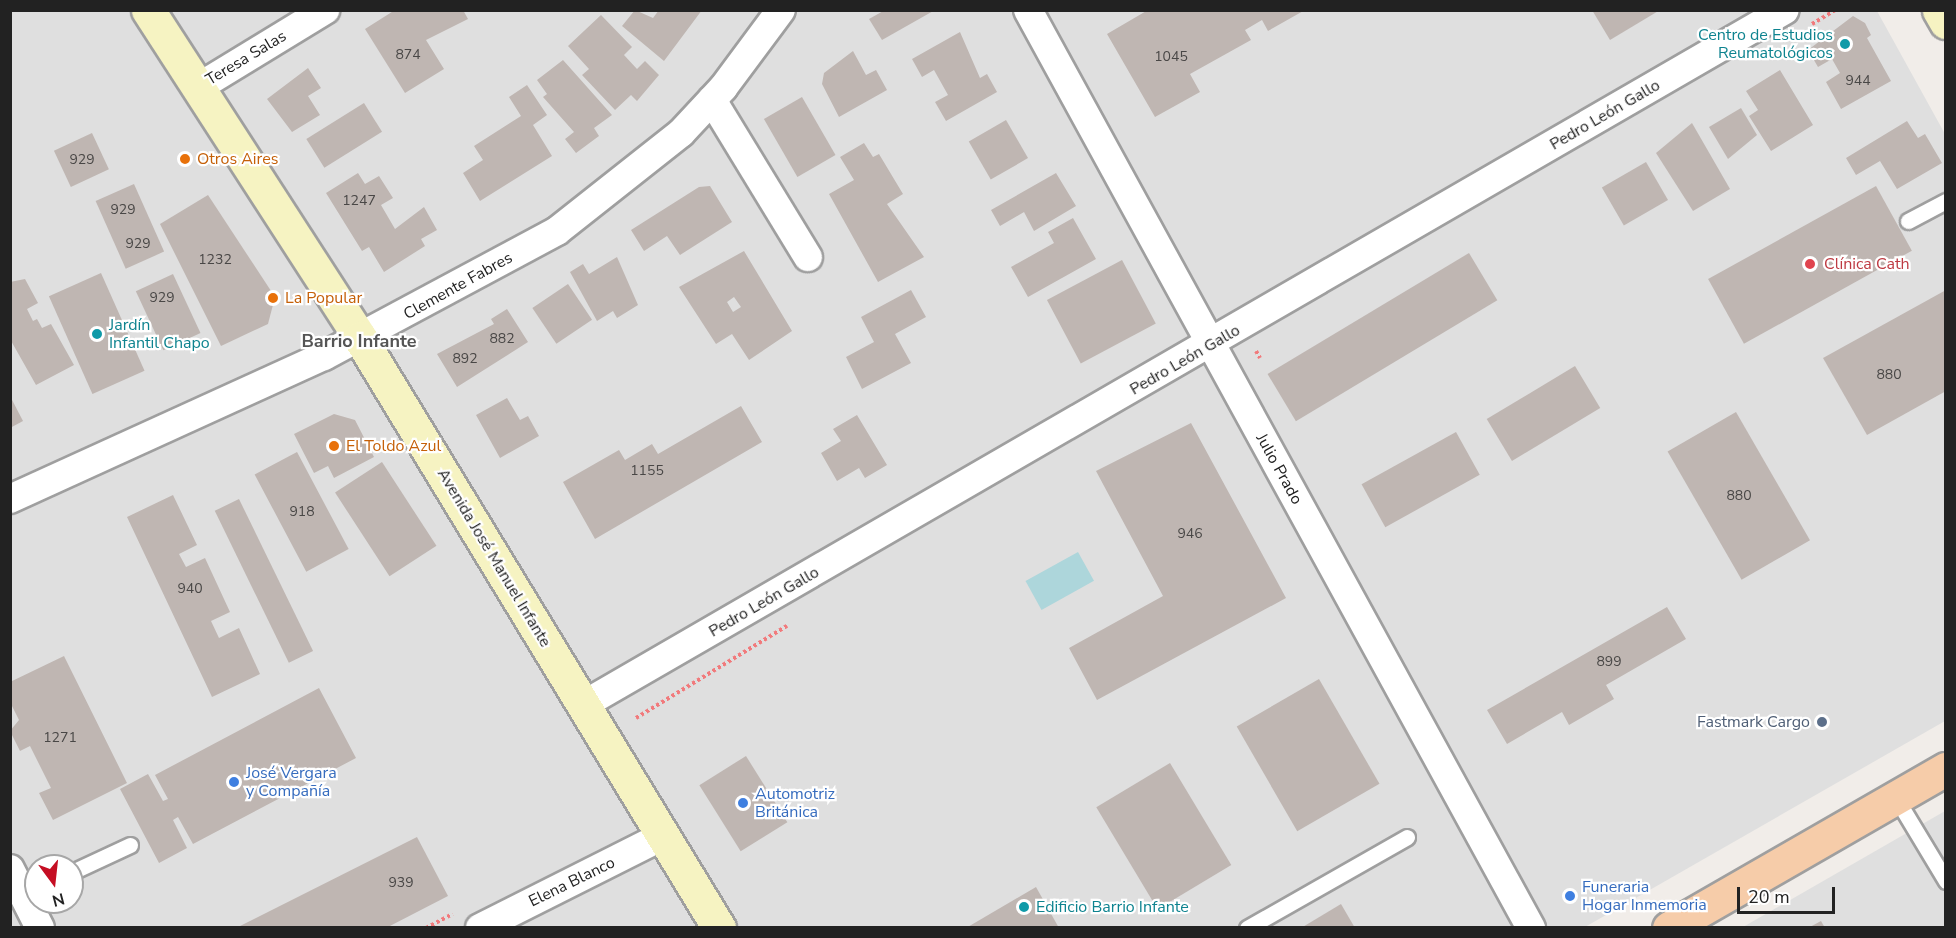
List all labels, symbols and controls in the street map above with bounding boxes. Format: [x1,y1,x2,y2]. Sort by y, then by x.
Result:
place label: Centro de Estudios Reumatológicos [1698,25,1833,63]
street label: Teresa Salas [202,26,290,90]
marker: Centro de Estudios Reumatológicos [1838,37,1852,51]
house number: 874 [395,47,421,63]
house number: 1045 [1154,49,1188,65]
house number: 944 [1845,73,1871,89]
street label: Pedro León Gallo [1547,76,1663,154]
place label: Otros Aires [197,149,278,169]
house number: 929 [69,152,95,168]
marker: Otros Aires [178,152,192,166]
house number: 1247 [342,193,376,209]
house number: 929 [110,202,136,218]
house number: 929 [125,236,151,252]
street label: Clemente Fabres [400,248,516,324]
house number: 1232 [198,252,232,268]
place label: Clínica Cath [1824,254,1910,274]
marker: Clínica Cath [1801,255,1819,273]
place label: La Popular [285,288,362,308]
house number: 929 [149,290,175,306]
marker: La Popular [266,291,280,305]
place label: Jardín Infantil Chapo [109,315,210,353]
street label: Pedro León Gallo [1127,321,1243,399]
marker: Jardín Infantil Chapo [90,327,104,341]
district label: Barrio Infante [301,330,417,352]
house number: 882 [489,331,515,347]
house number: 892 [452,351,478,367]
house number: 880 [1876,367,1902,383]
street label: Julio Prado [1252,430,1306,508]
place label: El Toldo Azul [346,436,441,456]
marker: El Toldo Azul [327,439,341,453]
house number: 1155 [630,463,664,479]
street label: Avenida José Manuel Infante [433,465,555,651]
house number: 880 [1726,488,1752,504]
house number: 918 [289,504,315,520]
house number: 946 [1177,526,1203,542]
street label: Pedro León Gallo [706,563,822,641]
house number: 940 [177,581,203,597]
house number: 899 [1596,654,1622,670]
place label: Fastmark Cargo [1697,712,1810,732]
marker: Fastmark Cargo [1815,715,1829,729]
house number: 1271 [43,730,77,746]
place label: José Vergara y Compañía [246,763,337,801]
marker: José Vergara y Compañía [227,775,241,789]
place label: Automotriz Británica [755,784,835,822]
marker: Automotriz Británica [736,796,750,810]
street label: Elena Blanco [526,853,618,911]
north arrow [24,854,84,914]
house number: 939 [388,875,414,891]
scale bar [1740,875,1838,913]
place label: Funeraria Hogar Inmemoria [1582,877,1707,915]
text: 20 m [1748,885,1790,909]
text: N [50,887,67,912]
marker: Funeraria Hogar Inmemoria [1563,889,1577,903]
place label: Edificio Barrio Infante [1036,897,1189,917]
marker: Edificio Barrio Infante [1017,900,1031,914]

